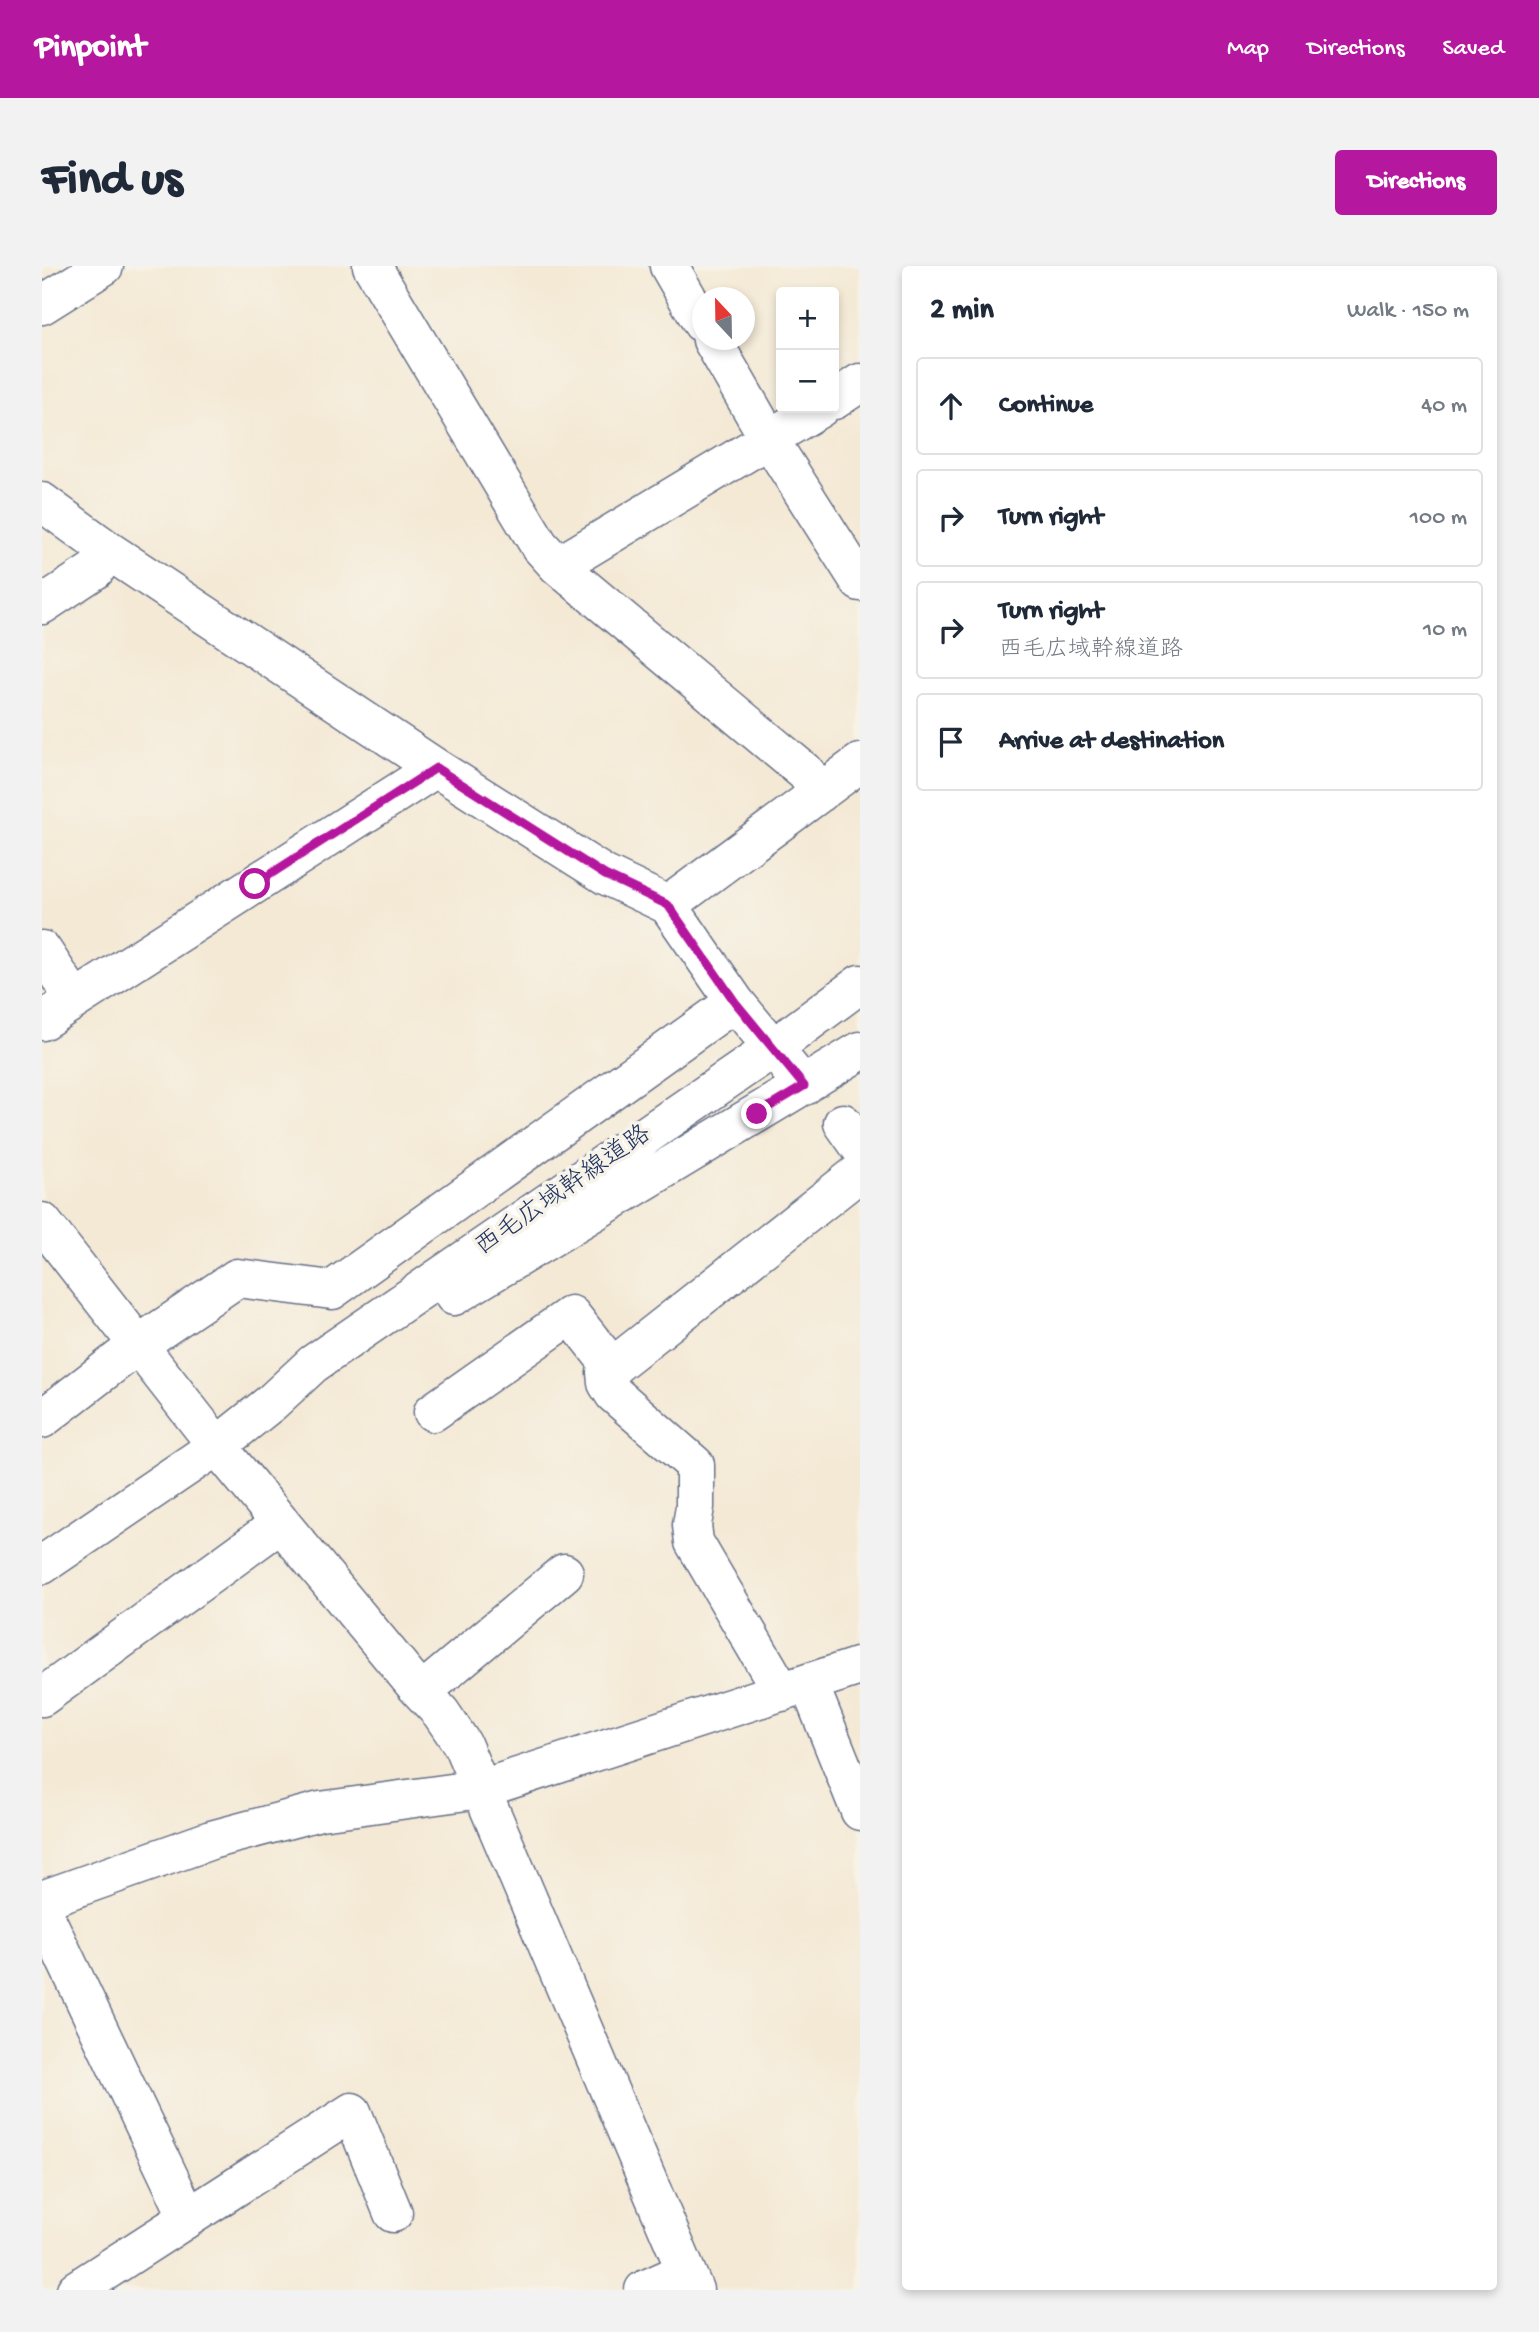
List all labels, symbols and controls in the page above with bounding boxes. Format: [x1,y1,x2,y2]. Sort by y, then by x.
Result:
text: Pinpoint [35,30,146,68]
text: Map [1227,35,1269,64]
text: Directions [1307,35,1405,64]
text: Saved [1443,35,1504,64]
button: Directions [1335,150,1497,215]
text: Find us [42,153,182,211]
north arrow [692,287,755,350]
map controls [776,287,839,413]
button: + [776,287,839,350]
text: 2 min [930,294,994,329]
text: Walk · 150 m [1347,298,1469,325]
button: − [776,350,839,413]
icon: ahead [932,387,970,425]
text: Continue [999,391,1093,422]
text: 40 m [1421,393,1467,420]
icon: right [932,499,970,537]
text: Turn right [999,503,1103,534]
text: 100 m [1410,505,1467,532]
text: Turn right [999,597,1103,628]
icon: right [932,611,970,649]
text: 10 m [1423,617,1467,644]
text: 西毛広域幹線道路 [999,637,1183,664]
icon: arrive [932,723,970,761]
text: Arrive at destination [999,727,1224,758]
route start [239,868,270,899]
route end [741,1098,772,1129]
street label: 西毛広域幹線道路 [469,1118,658,1264]

